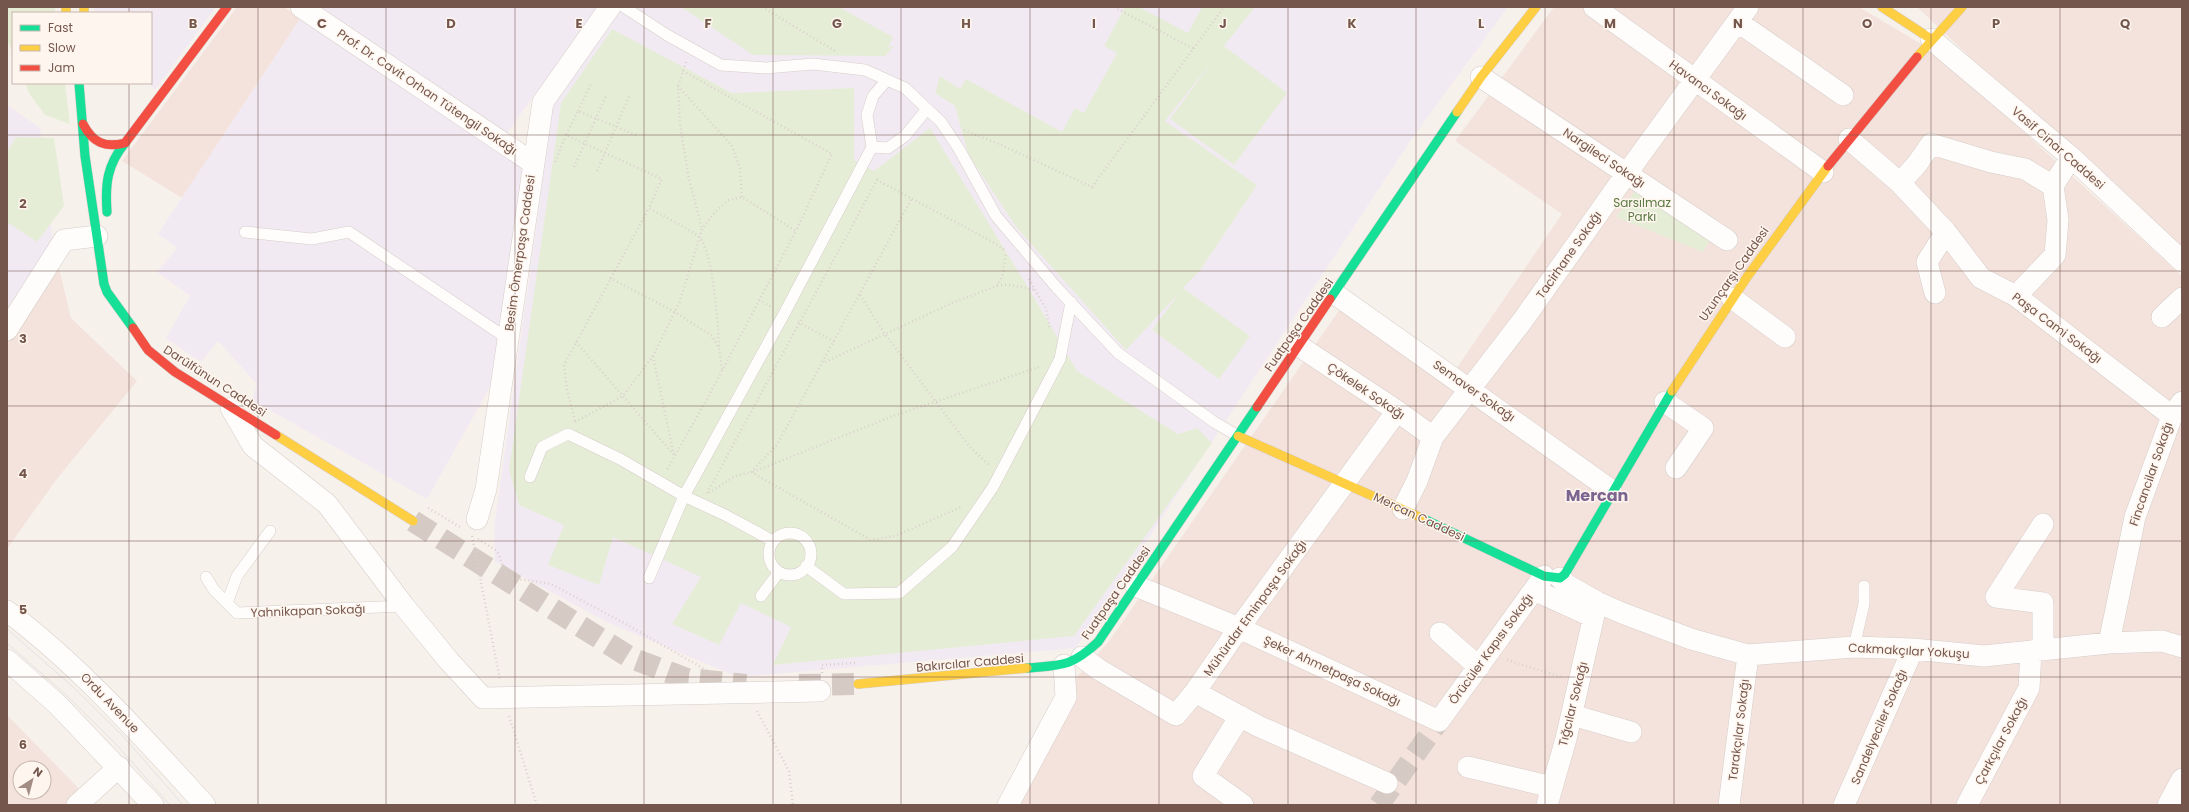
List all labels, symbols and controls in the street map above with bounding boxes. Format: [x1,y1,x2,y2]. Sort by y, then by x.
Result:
legend [12,12,152,84]
text: B [189,14,198,33]
text: C [317,14,327,33]
text: D [446,14,456,33]
text: E [575,14,583,33]
text: F [704,14,712,33]
text: G [832,14,842,33]
text: H [961,14,971,33]
text: I [1092,14,1096,33]
text: J [1219,14,1227,33]
text: K [1347,14,1357,33]
text: L [1478,14,1484,33]
text: M [1604,14,1616,33]
text: N [1733,14,1743,33]
text: O [1862,14,1872,33]
text: P [1992,14,2000,33]
text: Q [2120,14,2130,33]
text: Fast [48,19,73,36]
street label: Prof. Dr. Cavit Orhan Tütengil Sokağı [334,25,521,158]
text: Slow [48,39,76,56]
street label: Havancı Sokağı [1666,56,1751,124]
text: Jam [48,59,75,76]
street label: Vasif Cinar Caddesi [2008,102,2109,193]
street label: Nargileci Sokağı [1560,124,1649,191]
street label: Besim Ömerpaşa Caddesi [500,174,539,332]
text: 2 [19,194,27,213]
park label: Sarsılmaz Parkı [1613,194,1671,225]
street label: Tacirhane Sokağı [1532,207,1605,302]
street label: Uzunçarşı Caddesi [1695,223,1773,324]
street label: Fuatpaşa Caddesi [1260,275,1337,375]
street label: Paşa Cami Sokağı [2009,288,2106,367]
text: 3 [19,329,27,348]
street label: Darülfünun Caddesi [160,341,270,420]
street label: Semaver Sokağı [1430,356,1519,425]
street label: Çökelek Sokağı [1324,358,1409,423]
street label: Fincancilar Sokağı [2125,420,2176,528]
text: 4 [19,464,28,483]
district label: Mercan [1566,484,1628,507]
street label: Mercan Caddesi [1371,488,1468,545]
street label: Mühürdar Eminpaşa Sokağı [1199,536,1310,679]
street label: Fuatpaşa Caddesi [1077,543,1154,643]
street label: Örücüler Kapısı Sokağı [1444,590,1537,708]
text: 5 [19,600,27,619]
street label: Yahnikapan Sokağı [250,600,366,621]
street label: Şeker Ahmetpaşa Sokağı [1261,631,1404,710]
street label: Cakmakçılar Yokuşu [1848,639,1970,662]
street label: Bakırcılar Caddesi [915,649,1025,676]
street label: Tığcılar Sokağı [1554,660,1591,748]
street label: Sandelyeciler Sokağı [1847,666,1911,787]
street label: Ordu Avenue [77,669,144,737]
street label: Tarakçılar Sokağı [1724,678,1753,782]
street label: Çarkçılar Sokağı [1970,694,2031,788]
text: 6 [19,735,27,754]
north arrow [12,760,52,800]
text: N [30,763,46,781]

